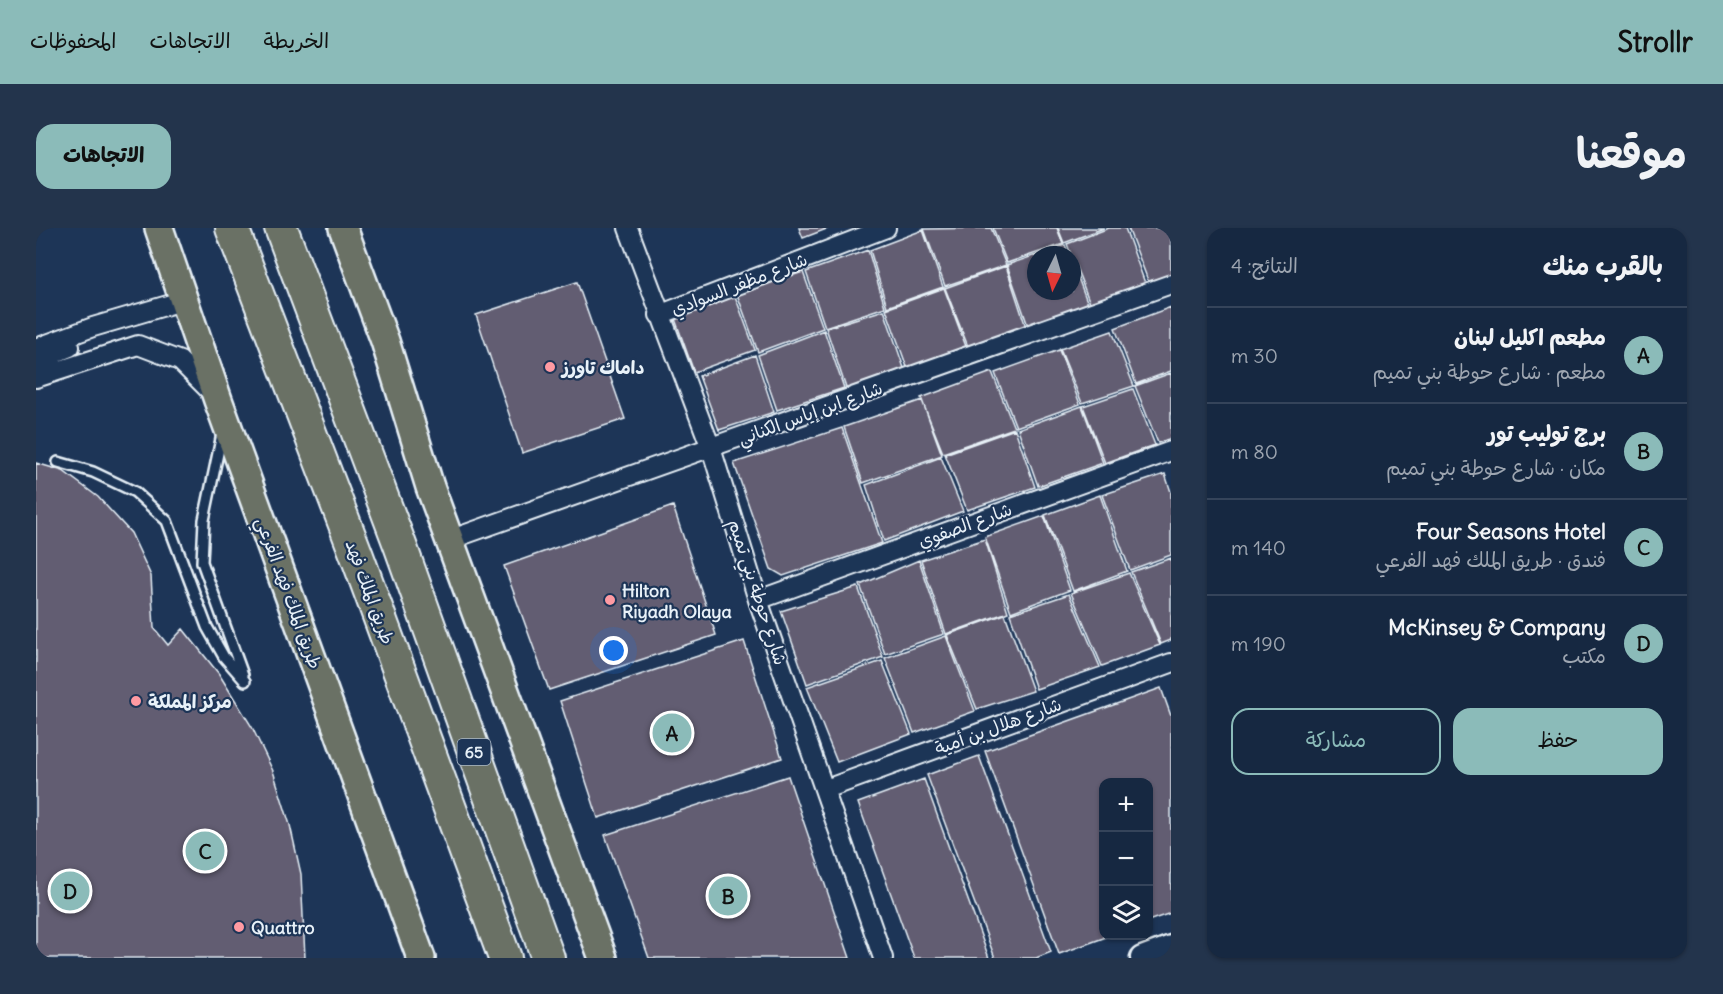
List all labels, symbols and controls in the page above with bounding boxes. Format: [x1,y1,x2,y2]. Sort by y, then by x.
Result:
text: Strollr [1618,24,1693,60]
text: المحفوظات [30,27,116,54]
text: الاتجاهات [149,27,231,54]
text: الخريطة [264,27,329,54]
button: الاتجاهات [36,124,171,189]
text: موقعنا [1576,127,1687,179]
north arrow [1027,246,1081,300]
street label: شارع مظفر السوادي [667,247,811,322]
text: بالقرب منك [1543,249,1663,282]
text: النتائج: 4 [1231,253,1298,278]
text: مطعم اكليل لبنان [1454,323,1606,351]
text: 30 m [1231,343,1278,368]
text: A [1637,343,1650,368]
place label: داماك تاورز [560,356,644,379]
text: مطعم · شارع حوطة بني تميم [1372,359,1606,384]
marker: داماك تاورز [543,360,557,374]
street label: شارع ابن إياس الكناني [734,376,887,455]
text: برج توليب تور [1487,419,1606,447]
text: 80 m [1231,439,1278,464]
text: B [1637,439,1650,464]
text: مكان · شارع حوطة بني تميم [1386,455,1606,480]
street label: شارع الصفوي [915,497,1016,555]
street label: طريق الملك فهد الفرعي [246,514,327,674]
street label: شارع حوطة بني تميم [719,516,792,669]
text: Four Seasons Hotel [1416,517,1606,545]
text: 140 m [1231,535,1286,560]
text: C [1637,535,1650,560]
street label: طريق الملك فهد [340,537,400,647]
text: فندق · طريق الملك فهد الفرعي [1375,547,1606,572]
place label: Hilton Riyadh Olaya [622,579,732,623]
marker: Hilton Riyadh Olaya [603,593,617,607]
text: McKinsey & Company [1388,613,1606,641]
text: 190 m [1231,631,1286,656]
text: D [1636,631,1651,656]
your location [599,636,628,665]
text: مكتب [1562,643,1606,668]
place label: مركز المملكة [148,690,232,713]
street label: شارع هلال بن أمية [931,692,1065,761]
marker: مركز المملكة [129,694,143,708]
button: مشاركة [1231,708,1441,775]
button: حفظ [1453,708,1663,775]
pin: A [652,710,692,756]
road number: 65 [458,739,490,765]
map controls [1099,778,1153,940]
button: + [1099,778,1153,832]
pin: C [186,828,224,874]
button: − [1099,832,1153,886]
pin: D [51,868,90,914]
pin: B [708,874,748,918]
button: layers [1099,886,1153,940]
place label: Quattro [251,916,315,939]
marker: Quattro [232,920,246,934]

